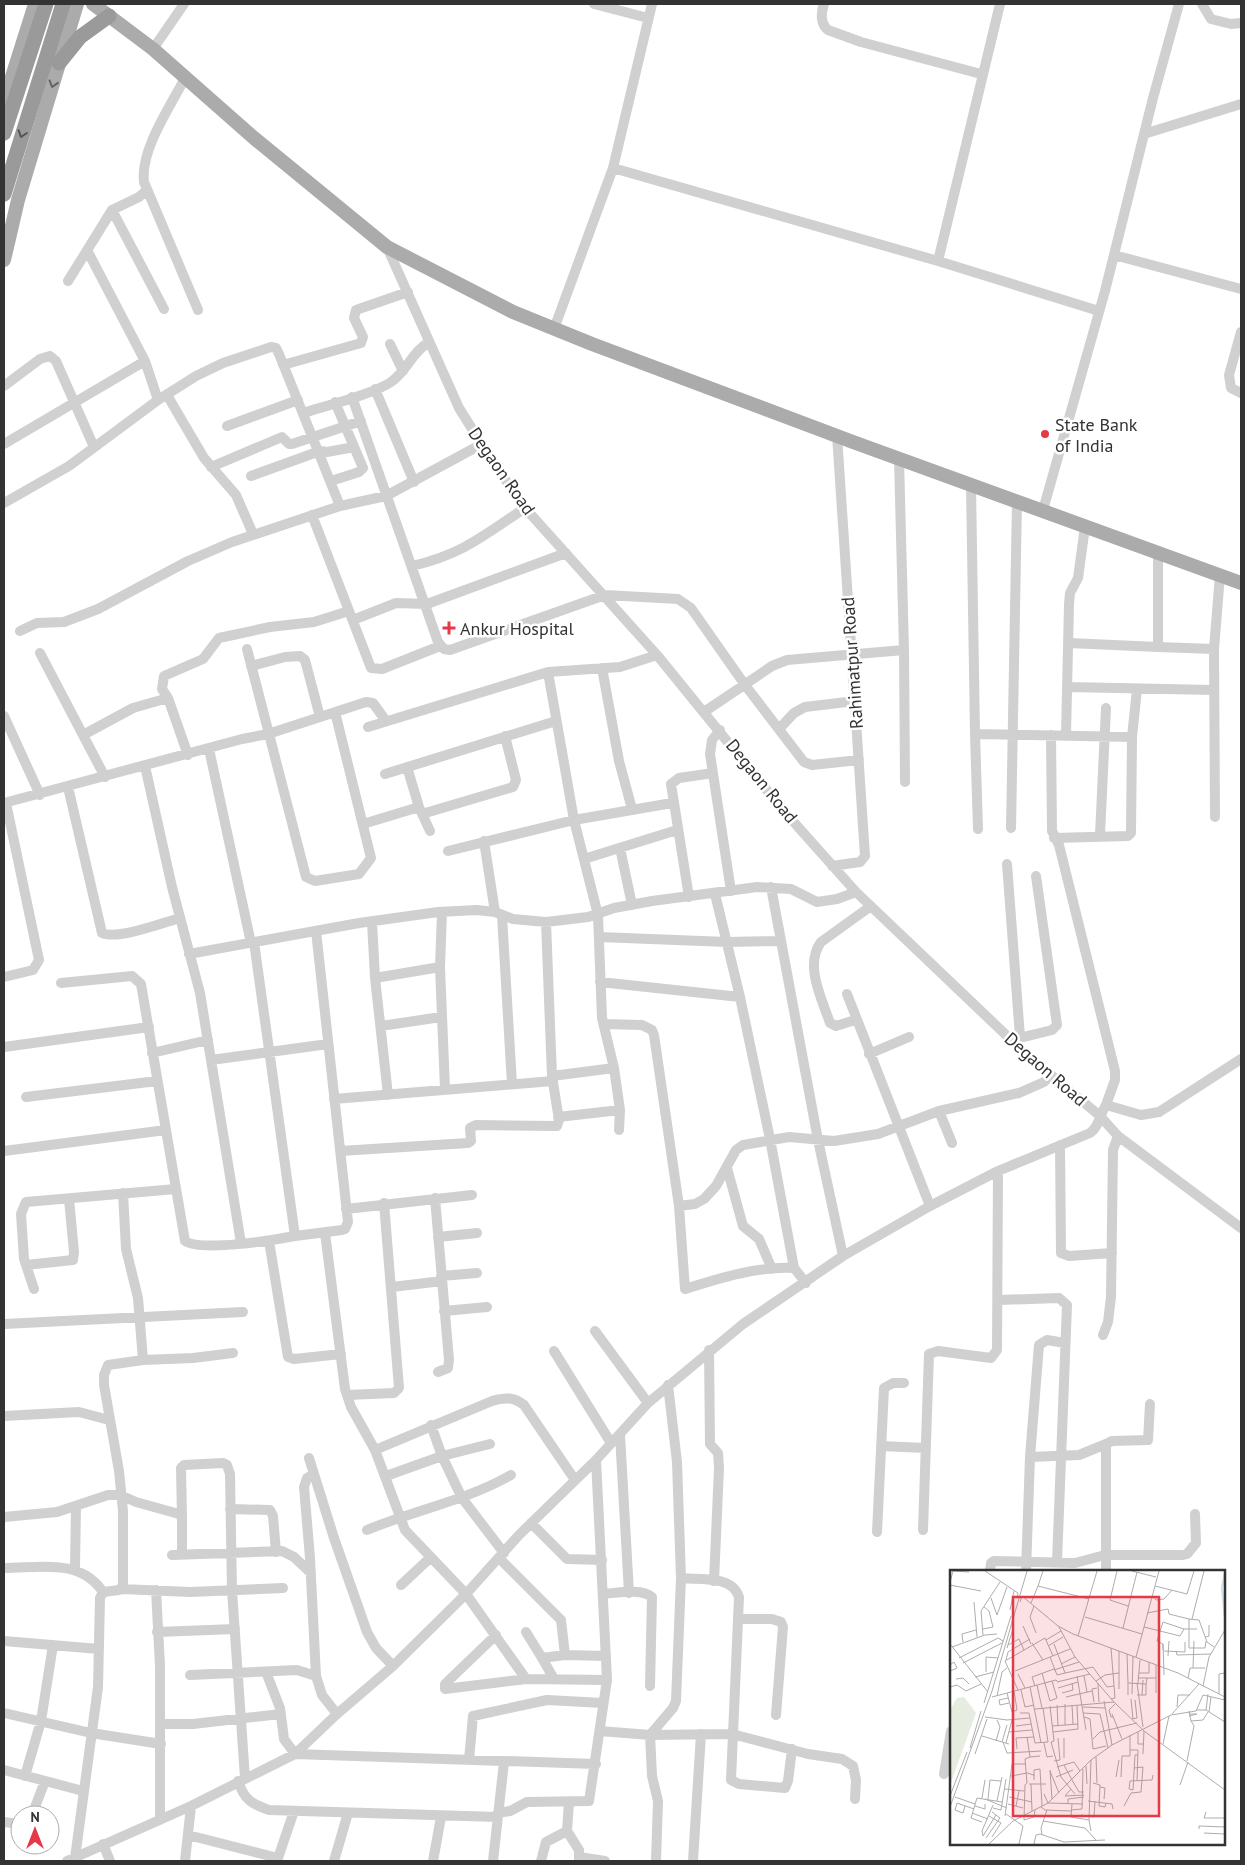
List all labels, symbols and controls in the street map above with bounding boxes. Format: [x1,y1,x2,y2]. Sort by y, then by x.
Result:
one-way arrow [48,79,58,88]
one-way arrow [18,129,28,137]
place label: State Bank of India [1055,413,1138,457]
street label: Degaon Road [463,423,541,519]
marker: State Bank of India [1039,428,1051,440]
street label: Rahimatpur Road [836,596,868,730]
place label: Ankur Hospital [460,617,575,640]
marker: Ankur Hospital [442,621,456,635]
street label: Degaon Road [721,734,803,828]
street label: Degaon Road [1000,1027,1092,1111]
inset map [950,1570,1225,1845]
north arrow [10,1805,60,1855]
text: N [30,1808,40,1826]

